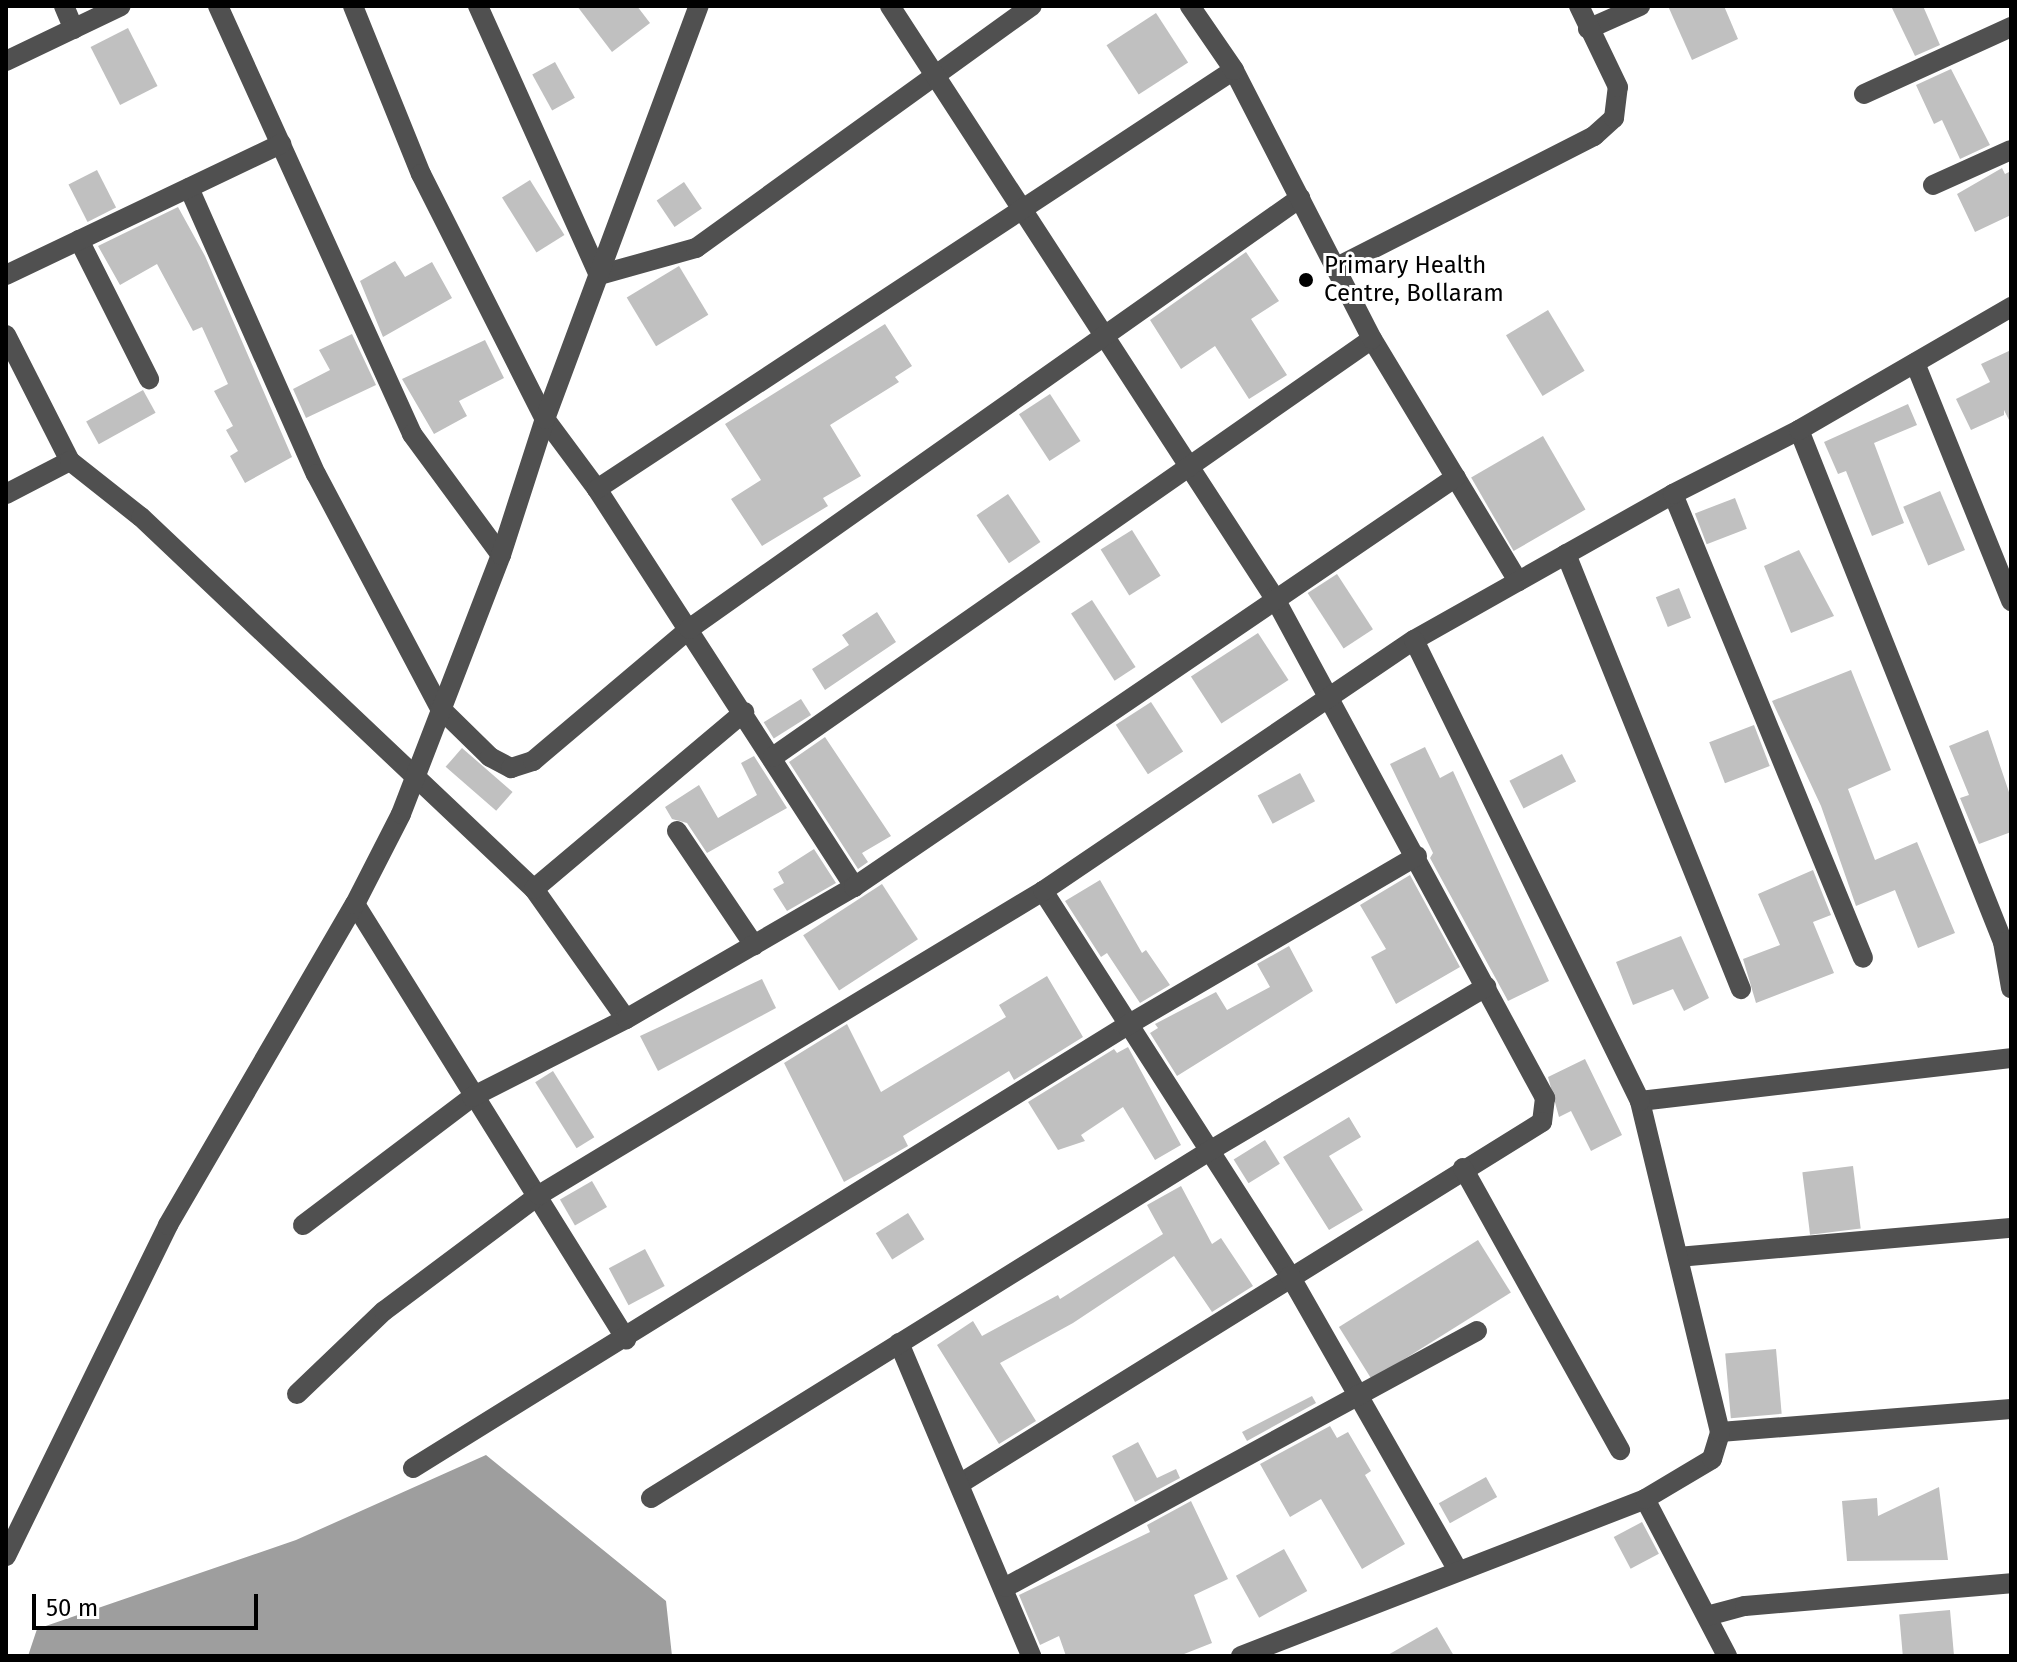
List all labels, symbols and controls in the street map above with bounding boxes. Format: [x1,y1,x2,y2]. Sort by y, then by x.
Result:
place label: Primary Health Centre, Bollaram [1324,252,1504,308]
marker: Primary Health Centre, Bollaram [1295,269,1317,291]
scale bar [36,1578,262,1628]
text: 50 m [46,1594,98,1622]

